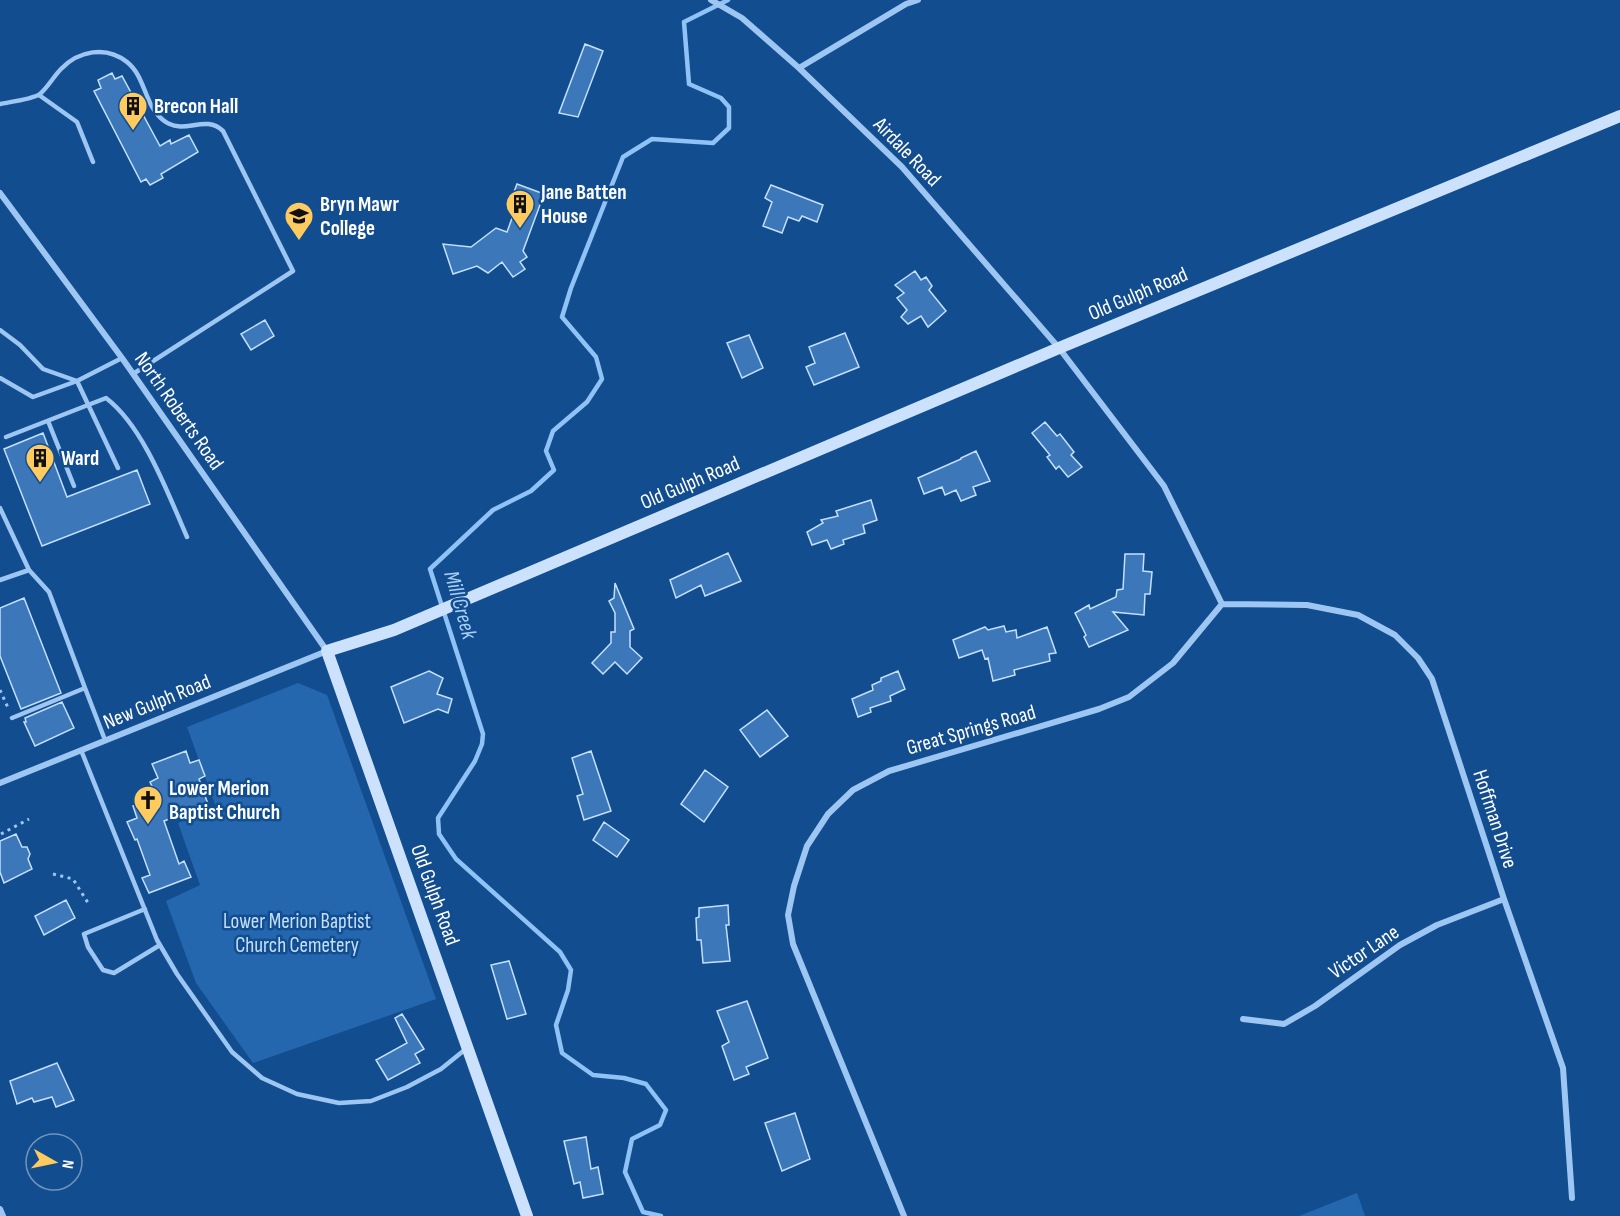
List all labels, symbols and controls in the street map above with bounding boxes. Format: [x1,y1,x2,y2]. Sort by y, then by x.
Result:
building icon: Brecon Hall [117,90,149,132]
place label: Brecon Hall [154,94,238,119]
street label: Airdale Road [867,112,946,192]
place label: Jane Batten House [540,180,627,229]
building icon: Jane Batten House [504,188,536,230]
place label: Bryn Mawr College [320,192,400,241]
school or university icon: Bryn Mawr College [283,200,315,242]
street label: Old Gulph Road [1085,262,1191,326]
street label: North Roberts Road [129,347,229,475]
building icon: Ward [24,442,56,484]
place label: Ward [61,446,99,471]
street label: Old Gulph Road [637,451,743,515]
water label: Mill Creek [437,568,483,643]
street label: New Gulph Road [100,669,214,735]
street label: Great Springs Road [903,700,1039,760]
street label: Hoffman Drive [1467,767,1523,871]
place label: Lower Merion Baptist Church [169,776,280,825]
church icon: Lower Merion Baptist Church [132,784,164,826]
street label: Old Gulph Road [405,841,465,949]
park label: Lower Merion Baptist Church Cemetery [223,909,371,958]
street label: Victor Lane [1324,919,1404,985]
north arrow [24,1132,84,1192]
text: N [57,1158,77,1170]

